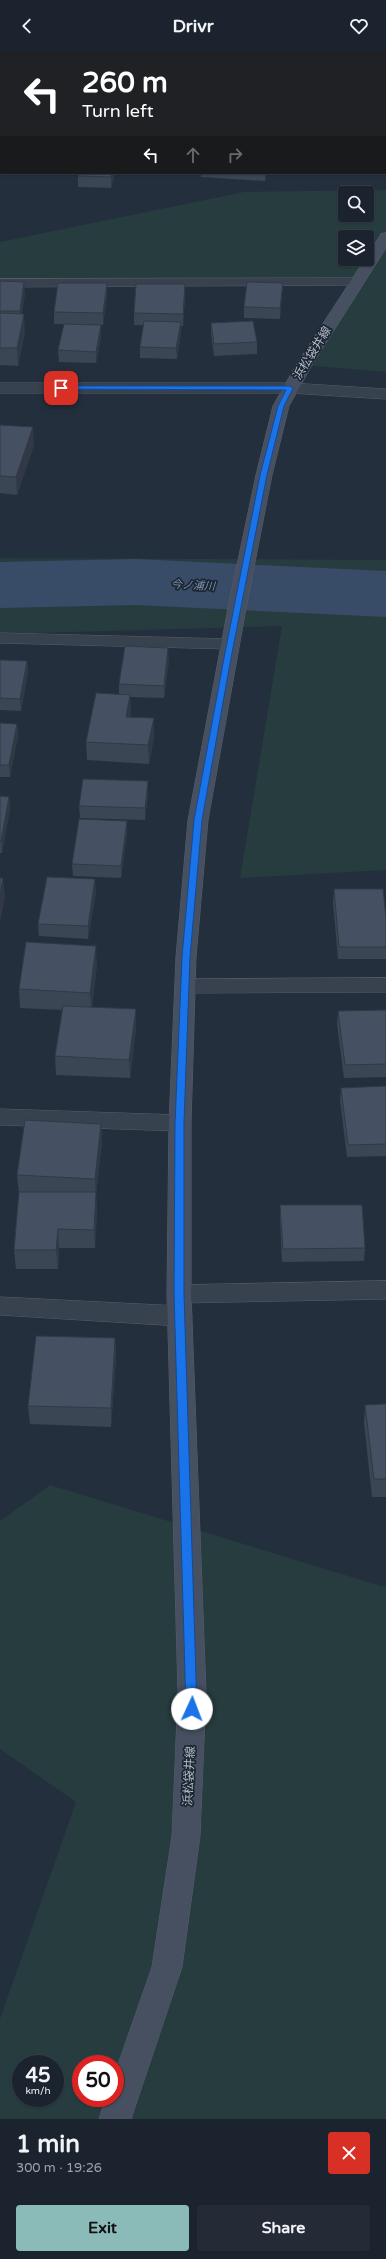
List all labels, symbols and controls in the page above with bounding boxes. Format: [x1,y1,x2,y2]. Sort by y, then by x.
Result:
icon: back [16,15,38,37]
text: Drivr [172,15,214,37]
icon: heart [348,15,370,37]
text: 260 m [82,66,168,100]
icon: left [16,68,68,120]
text: Turn left [82,100,154,122]
icon: left [140,144,162,166]
icon: ahead [182,144,204,166]
icon: right [224,144,246,166]
map controls [338,186,374,266]
button: search [338,186,374,222]
button: layers [338,230,374,266]
street label: 浜松袋井線 [290,324,334,382]
pin [44,371,78,405]
icon: arrive [50,377,72,399]
water label: 今ノ浦川 [171,578,216,593]
position arrow [171,1688,213,1730]
street label: 浜松袋井線 [180,1746,198,1806]
speed limit sign: 50 [72,2055,124,2107]
text: 45 [25,2064,51,2088]
text: km/h [25,2085,51,2097]
text: 1 min [16,2130,80,2159]
button: close [328,2132,370,2174]
text: 300 m · 19:26 [16,2160,102,2176]
button: Exit [16,2205,189,2251]
button: Share [197,2205,370,2251]

